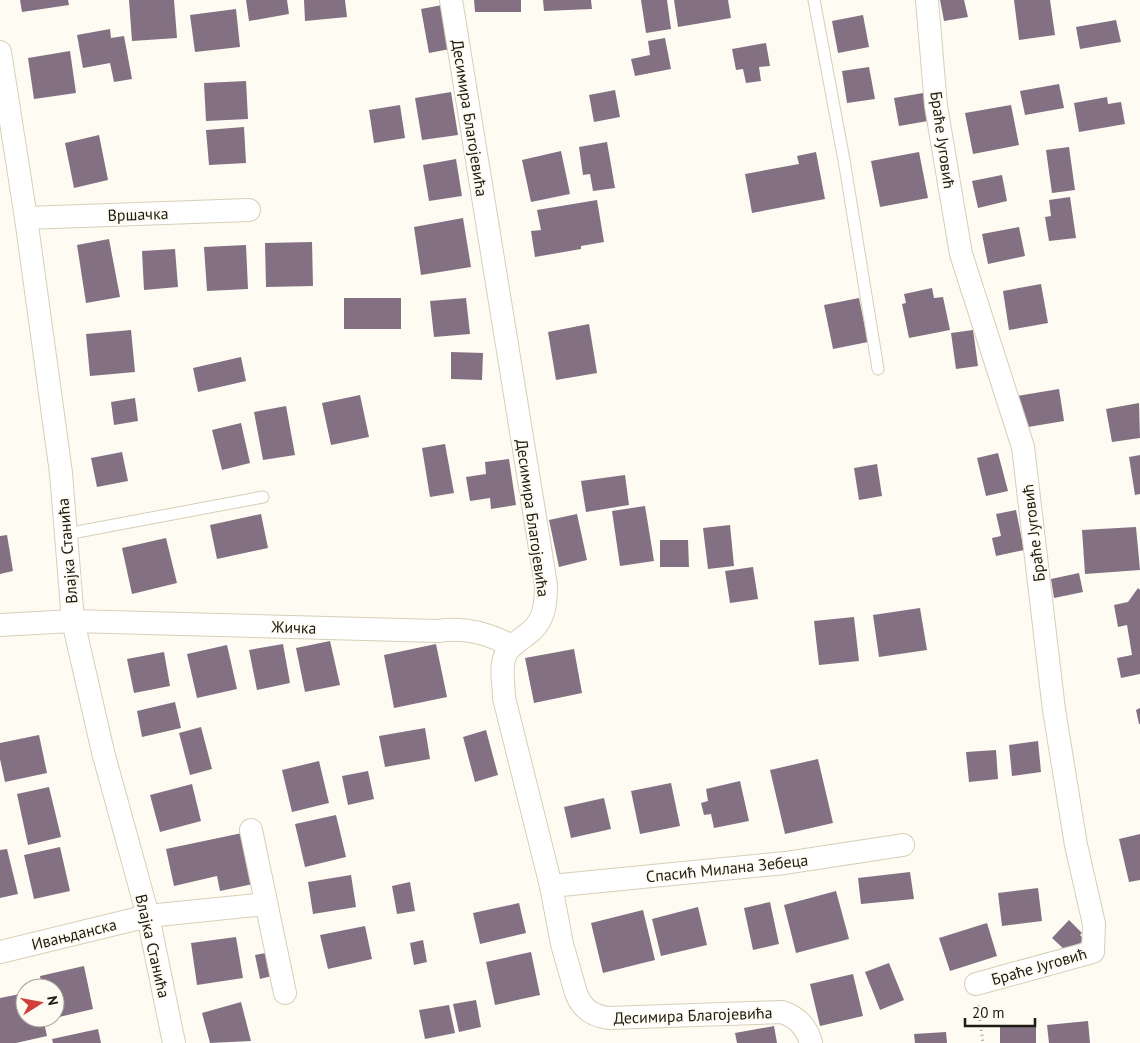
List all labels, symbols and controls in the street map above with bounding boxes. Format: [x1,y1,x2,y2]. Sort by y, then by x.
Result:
street label: Десимира Благојевића [448,38,492,198]
street label: Браће Југовић [926,90,960,190]
street label: Вршачка [107,203,169,225]
street label: Десимира Благојевића [512,438,554,598]
street label: Браће Југовић [1017,483,1049,583]
street label: Влајка Станића [52,497,82,605]
street label: Жичка [270,616,317,638]
street label: Спасић Милана Зебеца [645,850,809,886]
street label: Влајка Станића [131,892,175,1000]
street label: Ивањданска [29,914,119,954]
street label: Браће Југовић [989,943,1089,989]
north arrow [15,978,65,1028]
text: N [43,994,62,1007]
scale bar [965,996,1035,1028]
street label: Десимира Благојевића [613,1002,773,1028]
text: 20 m [972,1003,1005,1022]

